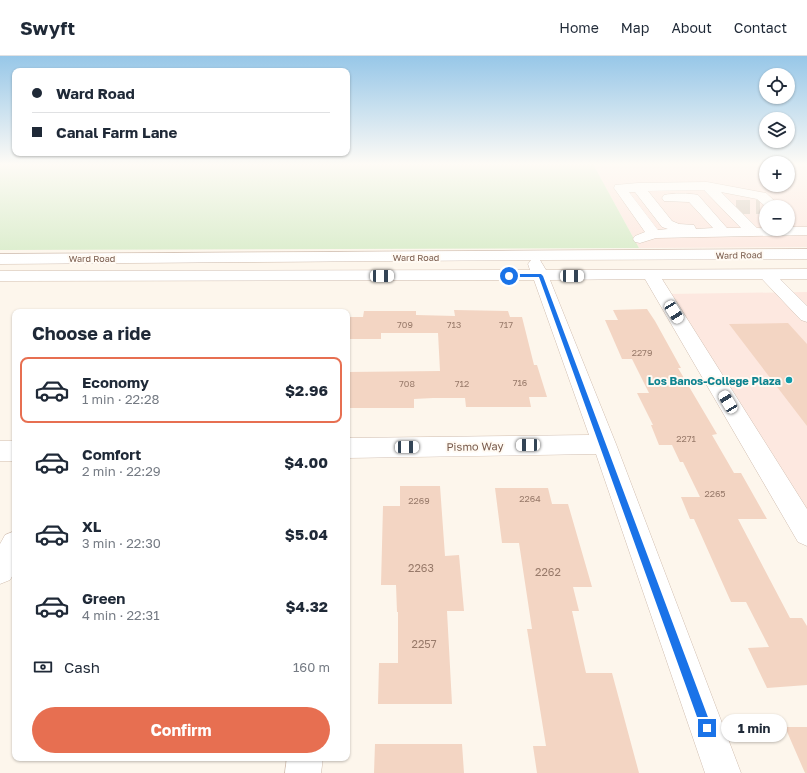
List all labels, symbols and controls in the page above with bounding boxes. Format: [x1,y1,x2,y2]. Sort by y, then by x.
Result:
text: Swyft [20,16,75,39]
text: Home [559,19,599,36]
text: Map [621,19,649,36]
text: About [671,19,712,36]
text: Contact [734,19,787,36]
map controls [759,68,795,236]
button: locate [759,68,795,104]
text: Ward Road [56,84,135,102]
button: layers [759,112,795,148]
text: Canal Farm Lane [56,123,177,141]
button: + [759,156,795,192]
button: − [759,200,795,236]
street label: Ward Road [716,249,762,261]
street label: Ward Road [393,252,439,263]
street label: Ward Road [69,253,115,264]
route start [500,267,518,285]
car [370,270,394,282]
car [560,270,584,282]
car [663,299,685,325]
house number: 709 [397,319,413,330]
house number: 713 [447,319,461,330]
house number: 717 [499,319,513,330]
text: Choose a ride [32,322,151,344]
house number: 2279 [632,347,652,358]
icon: car [34,372,70,408]
text: Economy [82,373,149,391]
place label: Los Banos-College Plaza [648,374,781,387]
marker: Los Banos-College Plaza [784,375,794,385]
house number: 716 [513,377,527,388]
house number: 708 [399,378,415,389]
house number: 712 [455,378,469,389]
text: $2.96 [285,381,328,399]
car [717,389,739,415]
text: 1 min · 22:28 [82,391,159,407]
house number: 2271 [676,433,696,444]
street label: Pismo Way [446,439,504,453]
car [516,439,540,451]
car [395,441,419,453]
icon: car [34,444,70,480]
text: Comfort [82,445,141,463]
text: $4.00 [284,453,328,471]
text: 2 min · 22:29 [82,463,161,479]
house number: 2265 [704,488,726,499]
house number: 2264 [519,493,541,504]
house number: 2269 [408,495,430,506]
icon: car [34,516,70,552]
text: XL [82,517,101,535]
text: $5.04 [285,525,328,543]
text: 3 min · 22:30 [82,535,161,551]
house number: 2263 [408,561,434,574]
house number: 2262 [535,565,561,578]
icon: car [34,588,70,624]
text: Green [82,589,125,607]
text: $4.32 [285,597,328,615]
text: 4 min · 22:31 [82,607,159,623]
house number: 2257 [412,637,437,650]
icon: cash [32,656,54,678]
text: Cash [64,658,100,676]
text: 160 m [293,659,330,675]
button: Confirm [32,707,330,753]
callout: 1 min [721,714,787,742]
route end [698,719,716,737]
text: 1 min [738,720,770,736]

